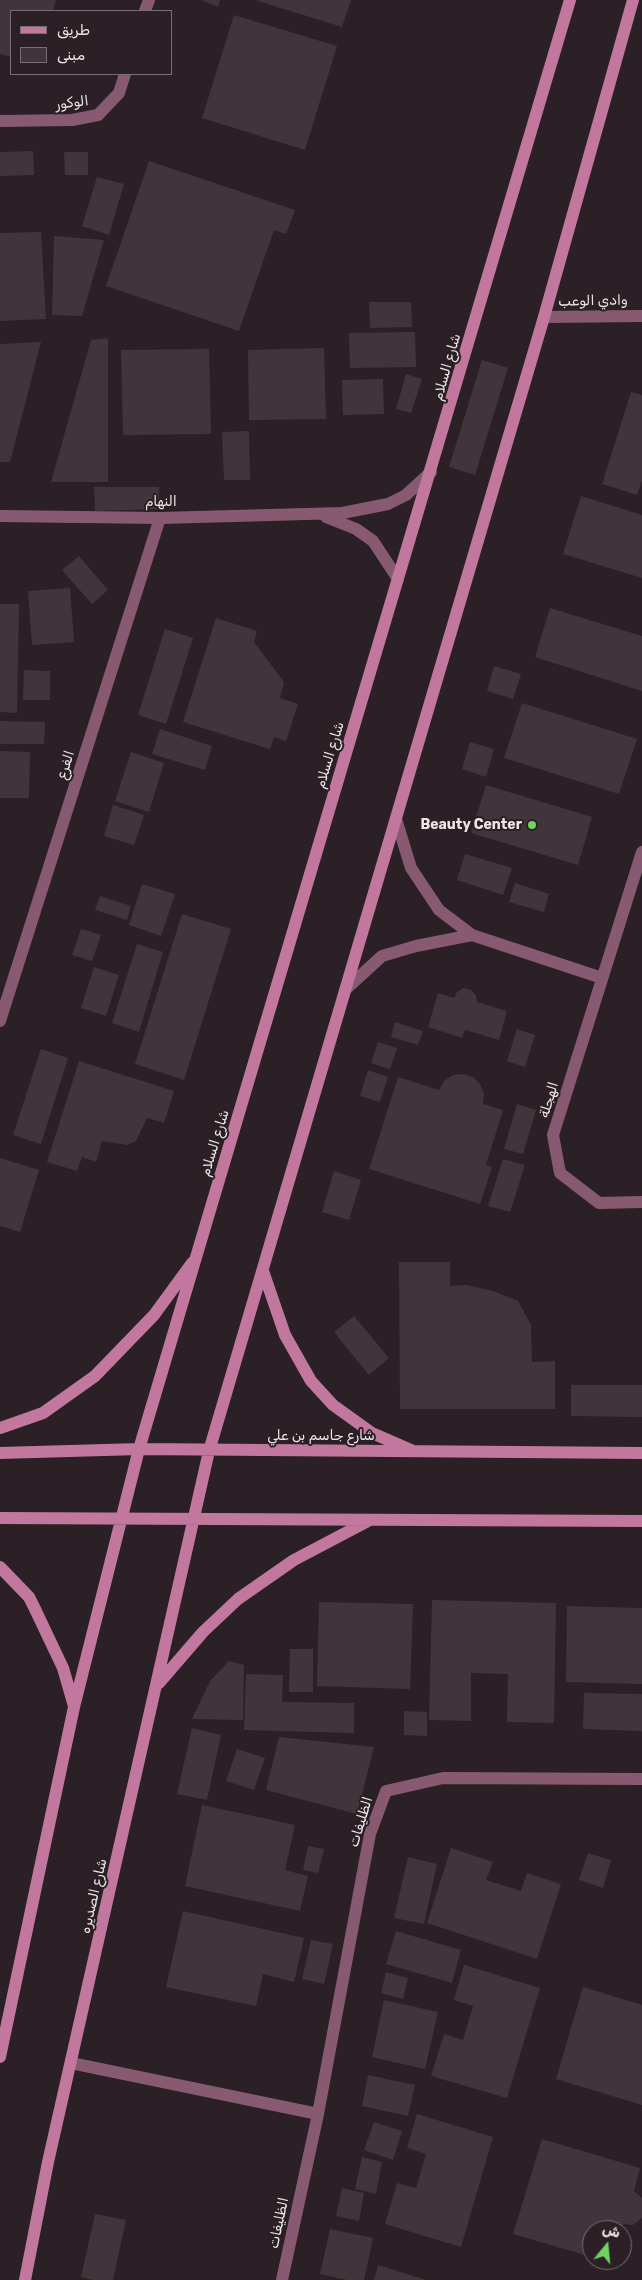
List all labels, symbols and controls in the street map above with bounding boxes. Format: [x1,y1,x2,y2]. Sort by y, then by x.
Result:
legend [10,10,172,75]
text: طريق [57,21,90,39]
text: مبنى [57,46,85,64]
street label: الوكور [55,93,89,113]
street label: وادي الوعب [558,292,628,310]
street label: شارع السلام [429,332,465,402]
street label: النهام [145,494,177,510]
street label: شارع السلام [312,720,348,790]
street label: الفرع [54,749,78,781]
place label: Beauty Center [420,817,522,833]
marker: Beauty Center [526,819,538,831]
street label: الهجلة [536,1080,562,1120]
street label: شارع السلام [197,1108,233,1178]
street label: شارع جاسم بن علي [267,1428,375,1444]
street label: الظليفات [345,1795,377,1849]
street label: شارع الصديره [77,1857,111,1935]
street label: الظليفات [265,2196,293,2250]
north arrow [582,2220,632,2270]
text: ش [600,2220,622,2242]

